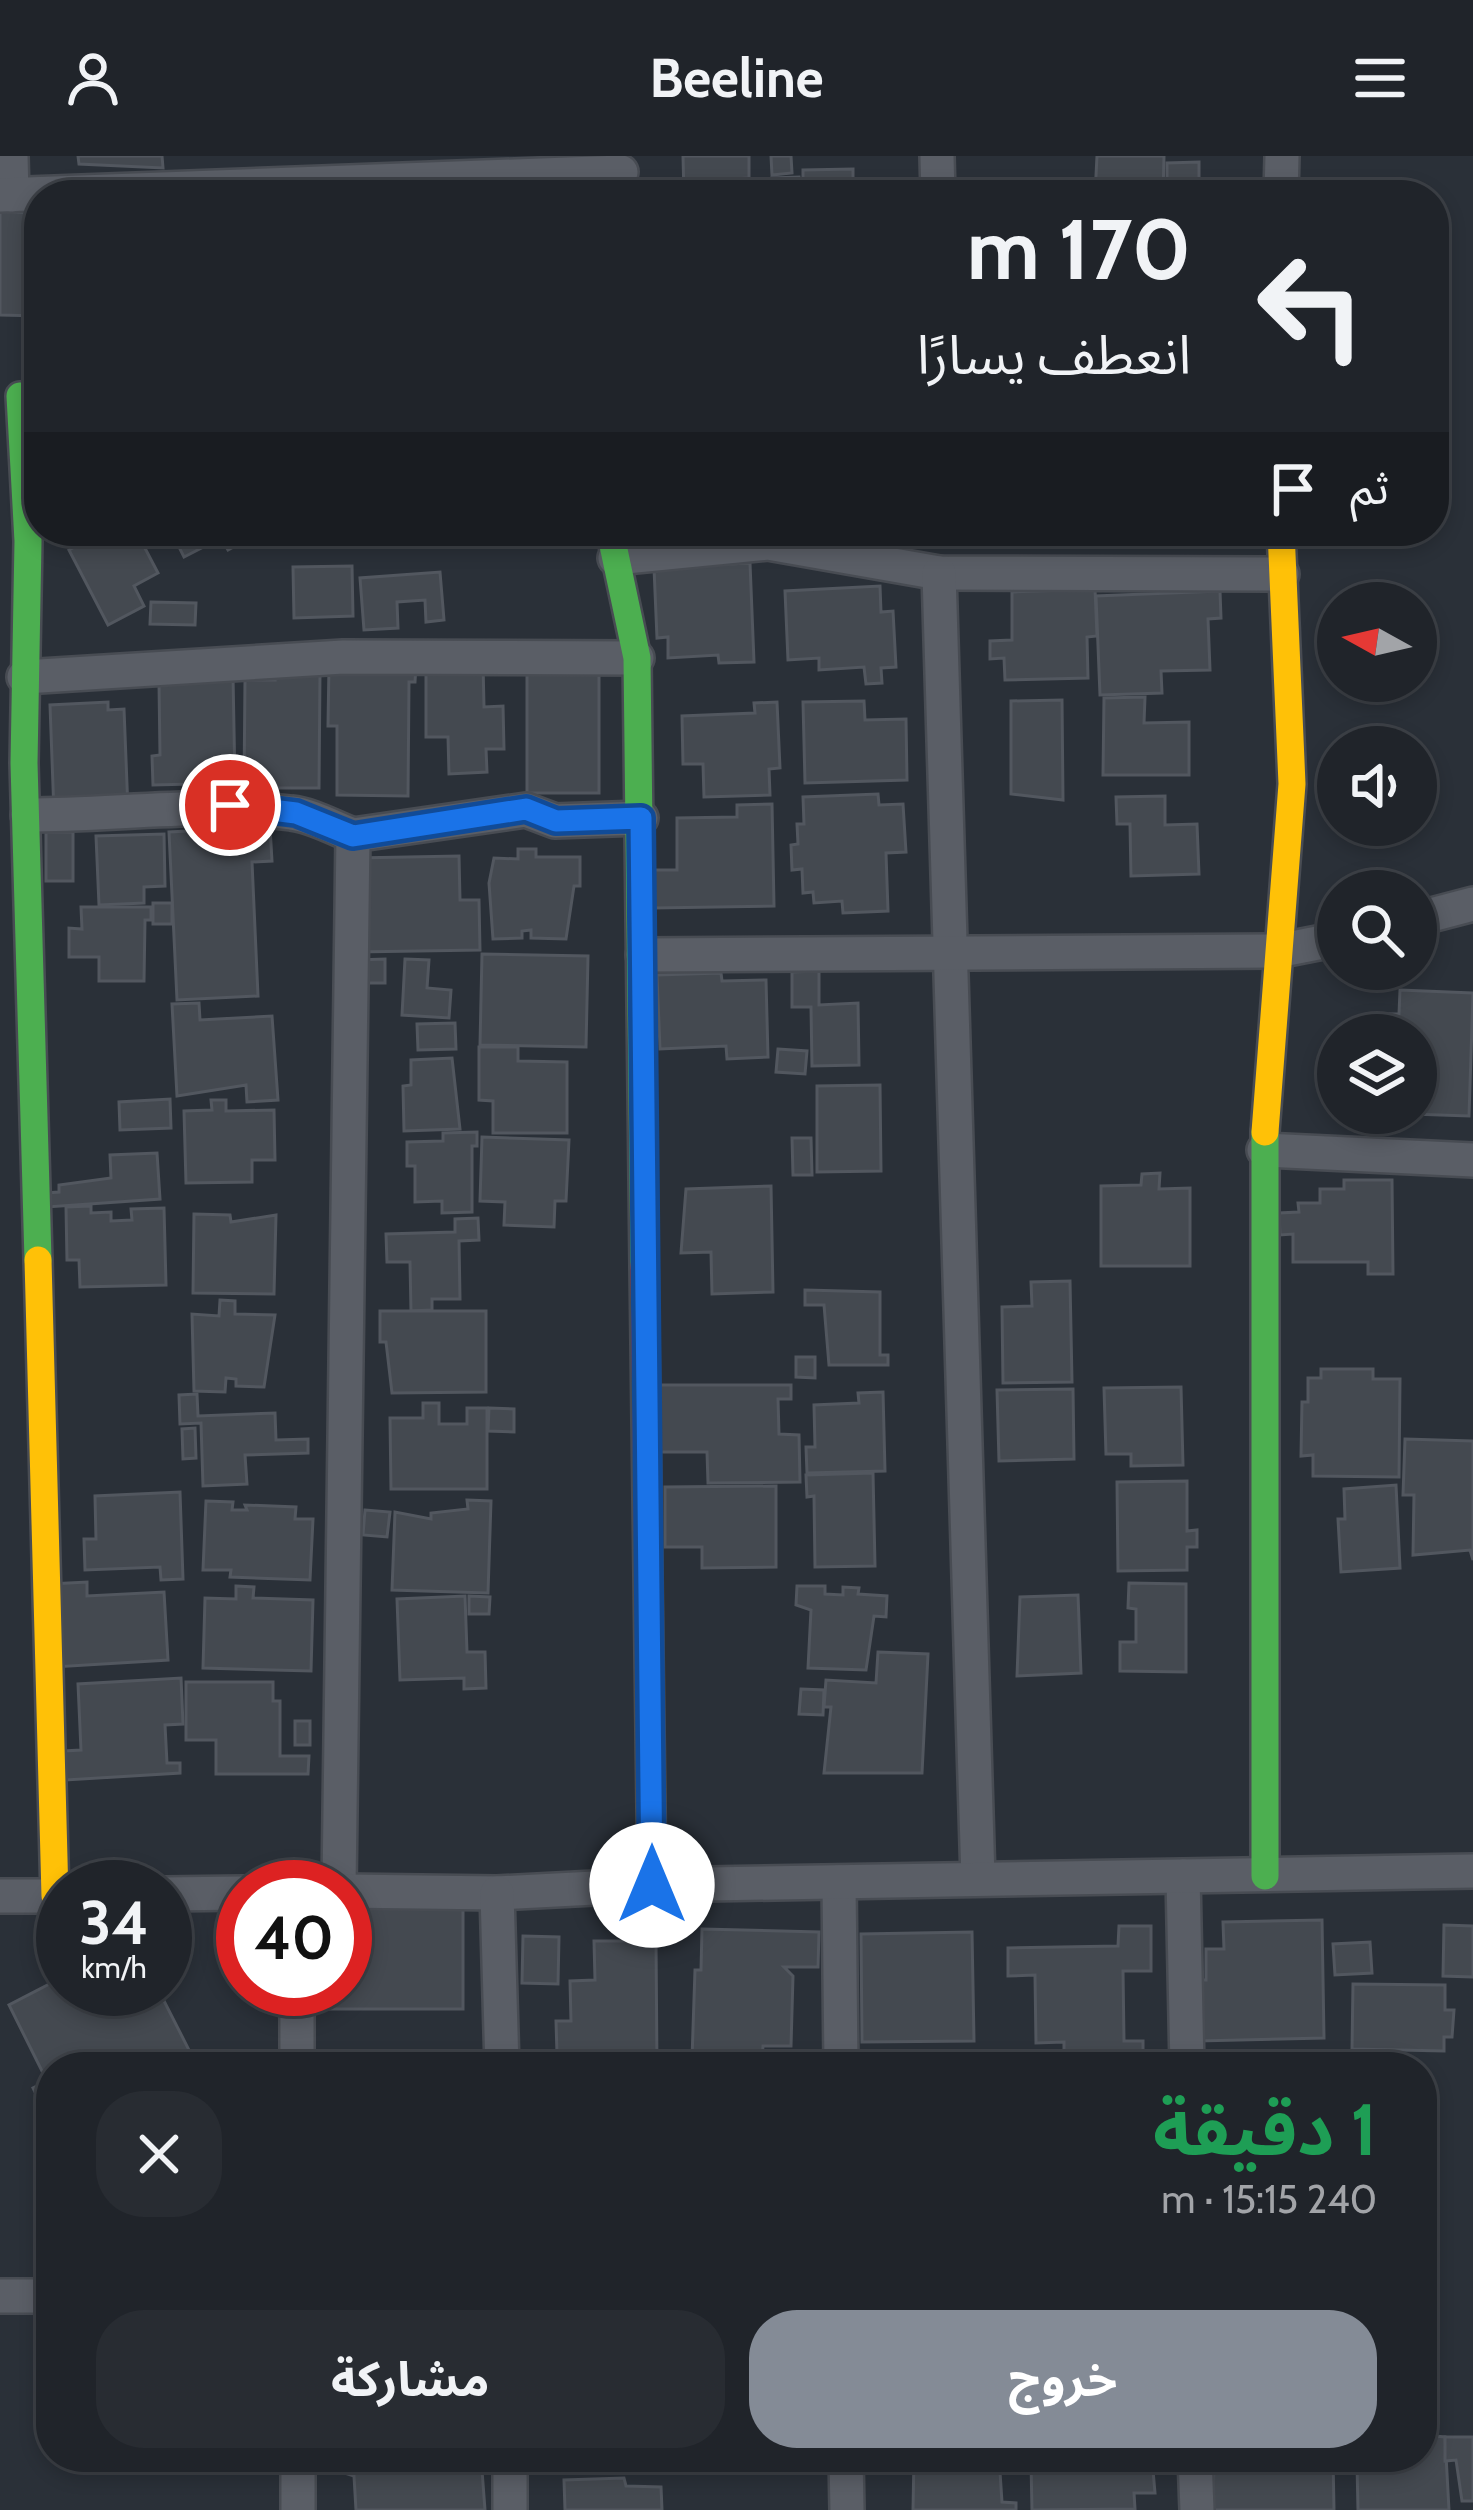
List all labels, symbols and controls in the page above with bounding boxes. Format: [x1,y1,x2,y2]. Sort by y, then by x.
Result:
icon: person [60,45,126,111]
text: Beeline [649,45,824,111]
icon: menu [1347,45,1413,111]
text: 170 m [967,198,1191,300]
icon: left [1233,228,1389,384]
text: انعطف يسارًا [917,322,1191,388]
icon: arrive [1260,456,1326,522]
text: ثم [1350,461,1389,515]
north arrow [1317,582,1437,702]
map controls [1317,582,1437,1134]
button: sound [1317,726,1437,846]
pin [179,754,281,856]
icon: arrive [197,772,263,838]
button: search [1317,870,1437,990]
button: layers [1317,1014,1437,1134]
position arrow [589,1822,715,1948]
speed limit sign: 40 [216,1860,372,2016]
text: 34 [79,1886,149,1959]
text: km/h [81,1949,147,1986]
text: 1 دقيقة [1153,2086,1377,2173]
button: close [96,2091,222,2217]
text: 240 m · 15:15 [1161,2175,1377,2223]
button: مشاركة [96,2310,725,2448]
button: خروج [749,2310,1377,2448]

